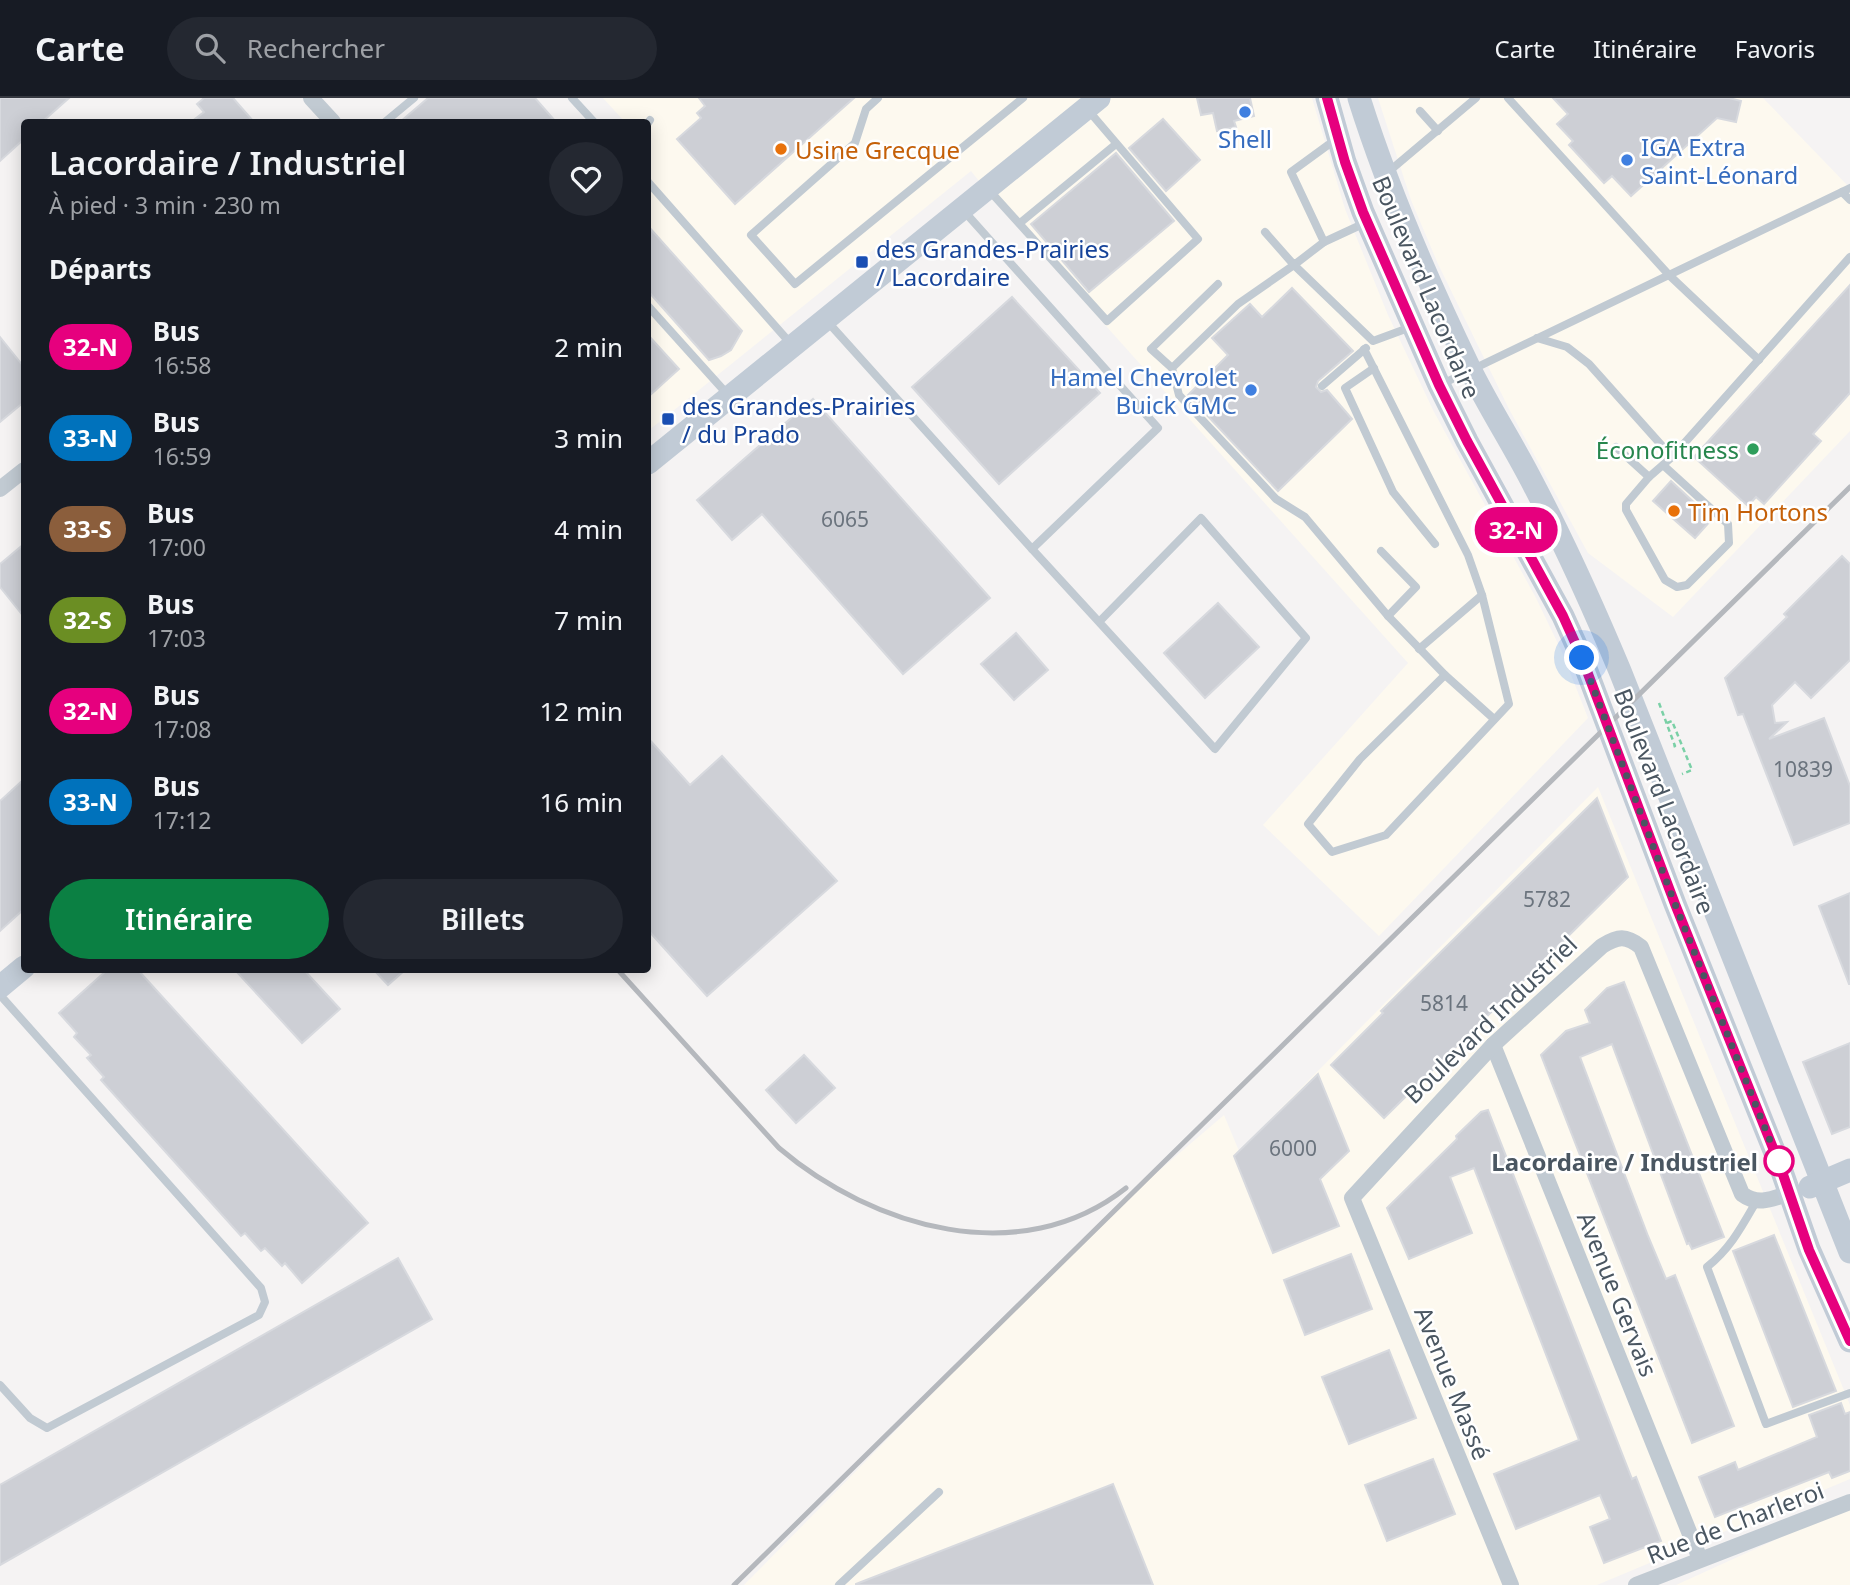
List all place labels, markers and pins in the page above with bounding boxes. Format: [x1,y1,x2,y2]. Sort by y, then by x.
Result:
marker: Shell [1237,104,1253,120]
place label: Shell [1218,122,1272,155]
place label: IGA Extra Saint-Léonard [1641,130,1798,191]
place label: Usine Grecque [795,133,960,166]
marker: Usine Grecque [773,141,789,157]
marker: IGA Extra Saint-Léonard [1619,152,1635,168]
place label: des Grandes-Prairies / Lacordaire [876,232,1110,293]
marker: des Grandes-Prairies / Lacordaire [854,254,870,270]
place label: Hamel Chevrolet Buick GMC [1050,360,1237,421]
marker: Hamel Chevrolet Buick GMC [1243,382,1259,398]
place label: des Grandes-Prairies / du Prado [682,389,916,450]
marker: des Grandes-Prairies / du Prado [660,411,676,427]
place label: Éconofitness [1596,433,1739,466]
marker: Éconofitness [1745,441,1761,457]
place label: Tim Hortons [1688,495,1828,528]
marker: Tim Hortons [1666,503,1682,519]
place label: Lacordaire / Industriel [1491,1145,1758,1178]
marker: Lacordaire / Industriel [1764,1146,1794,1176]

